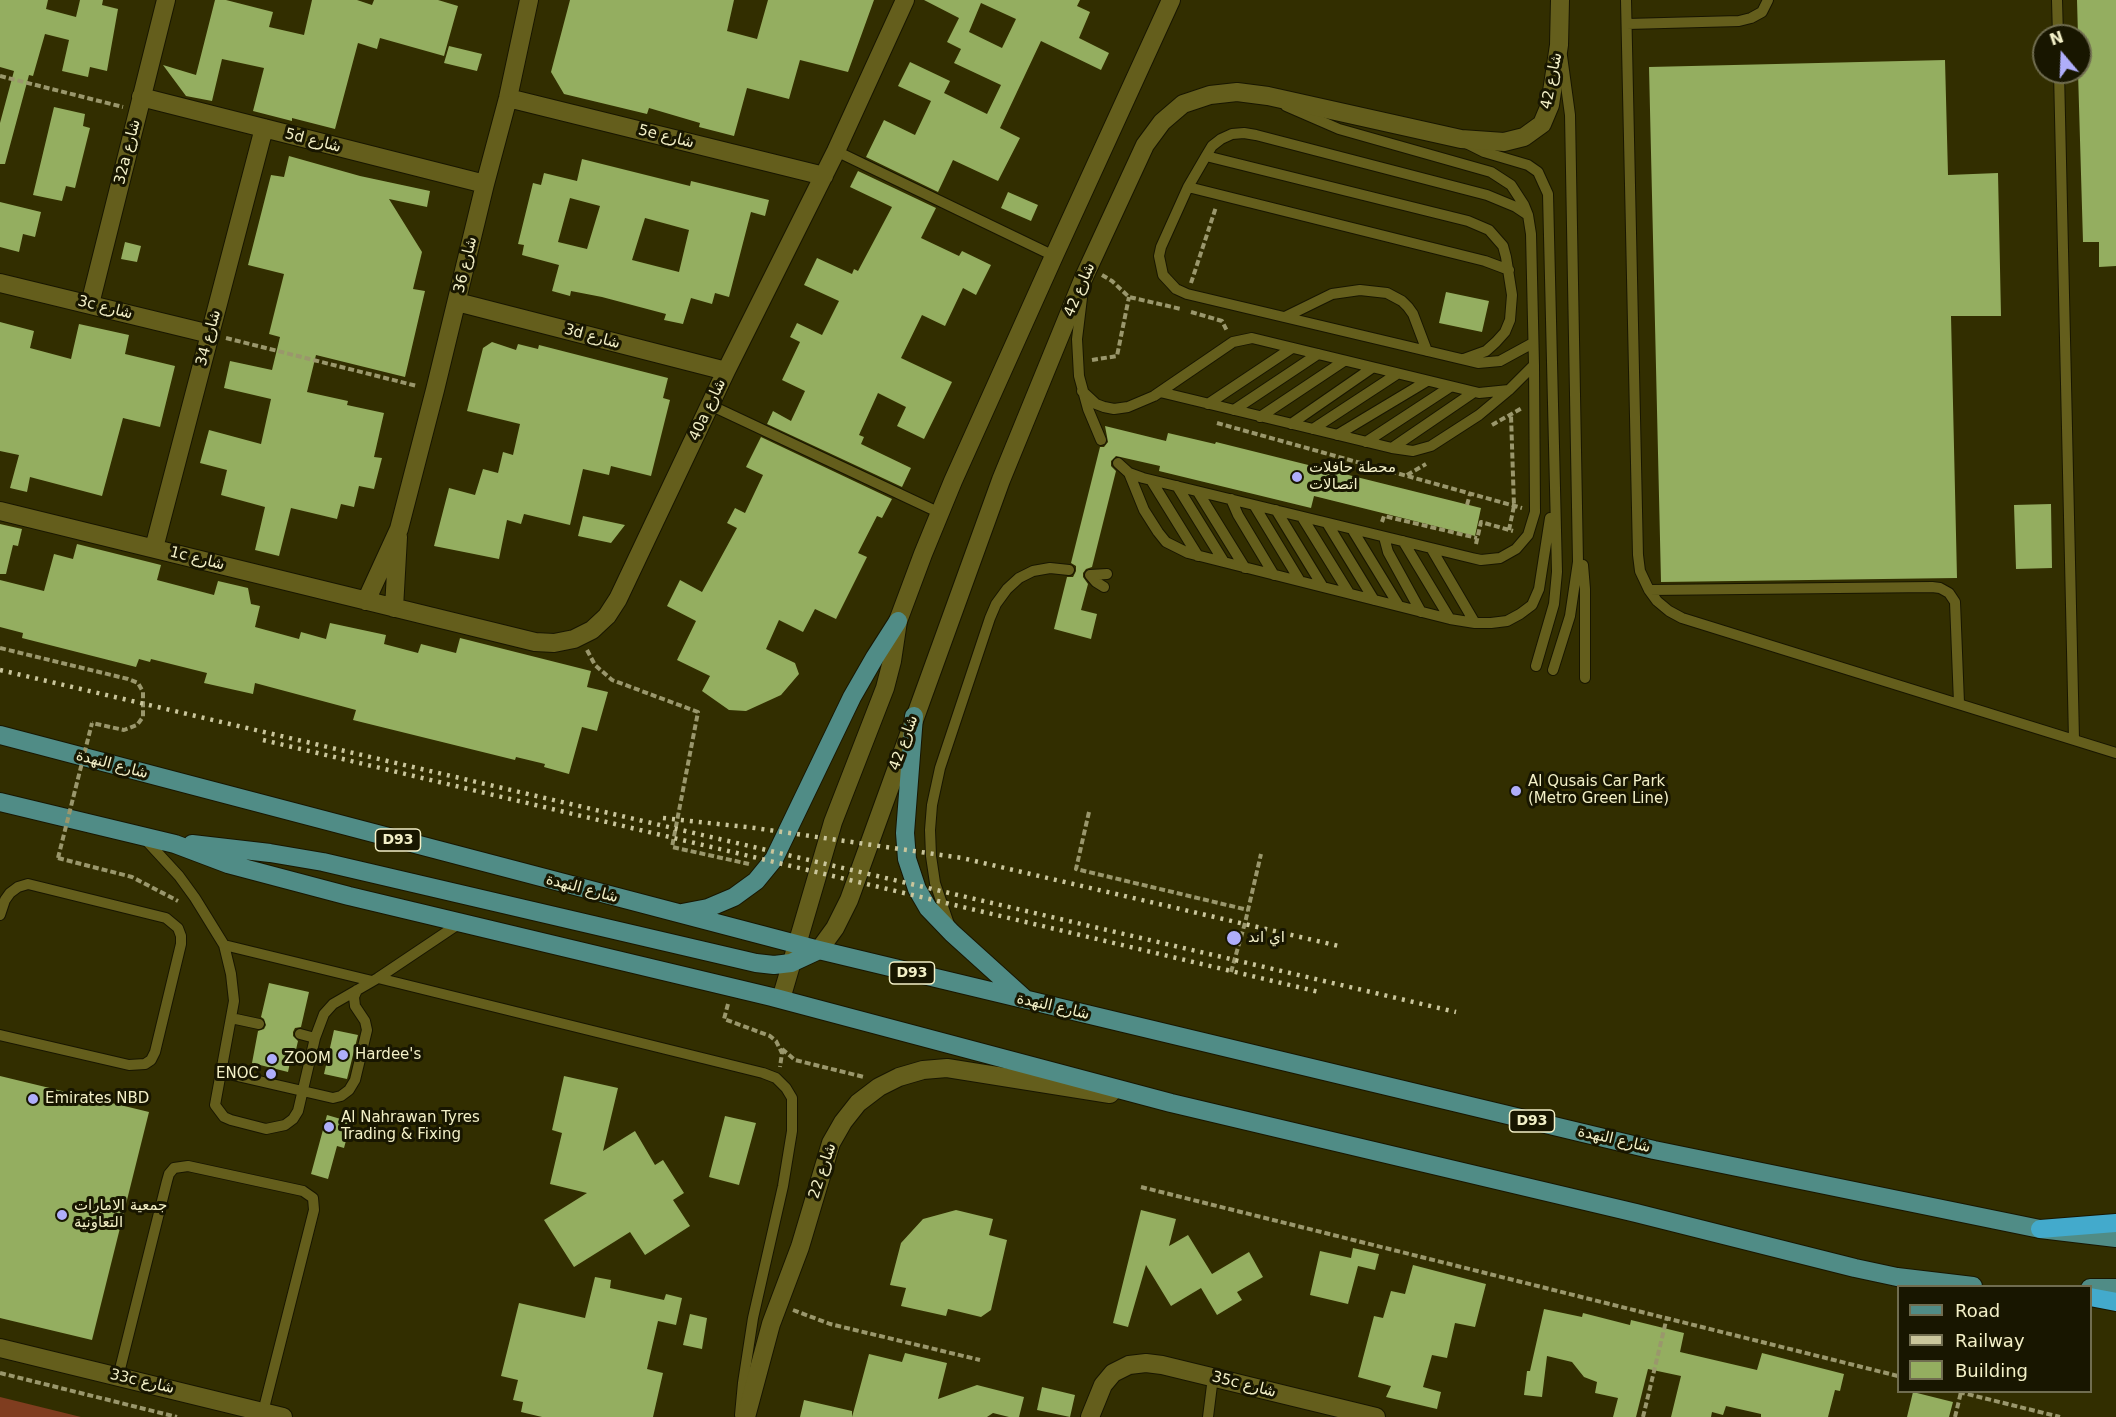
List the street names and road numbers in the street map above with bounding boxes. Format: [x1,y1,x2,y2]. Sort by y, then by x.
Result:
street label: شارع 42 [1538,51,1566,111]
street label: 32a شارع [111,118,145,186]
street label: 5e شارع [636,121,696,153]
street label: 5d شارع [283,125,343,157]
street label: شارع 36 [451,235,481,295]
street label: شارع 42 [1061,260,1099,320]
street label: 3c شارع [76,293,134,323]
street label: شارع 34 [193,308,225,368]
street label: 3d شارع [562,321,622,353]
street label: 40a شارع [686,376,730,444]
street label: 1c شارع [168,544,226,574]
street label: شارع 42 [886,713,922,773]
street label: شارع النهدة [74,747,150,783]
road number: D93 [376,829,420,851]
street label: شارع النهدة [544,871,620,907]
road number: D93 [890,962,934,984]
street label: شارع النهدة [1015,990,1091,1024]
road number: D93 [1510,1110,1555,1132]
street label: شارع النهدة [1576,1123,1652,1157]
street label: شارع 22 [806,1141,840,1201]
street label: 33c شارع [108,1366,176,1398]
street label: 35c شارع [1210,1368,1278,1402]

